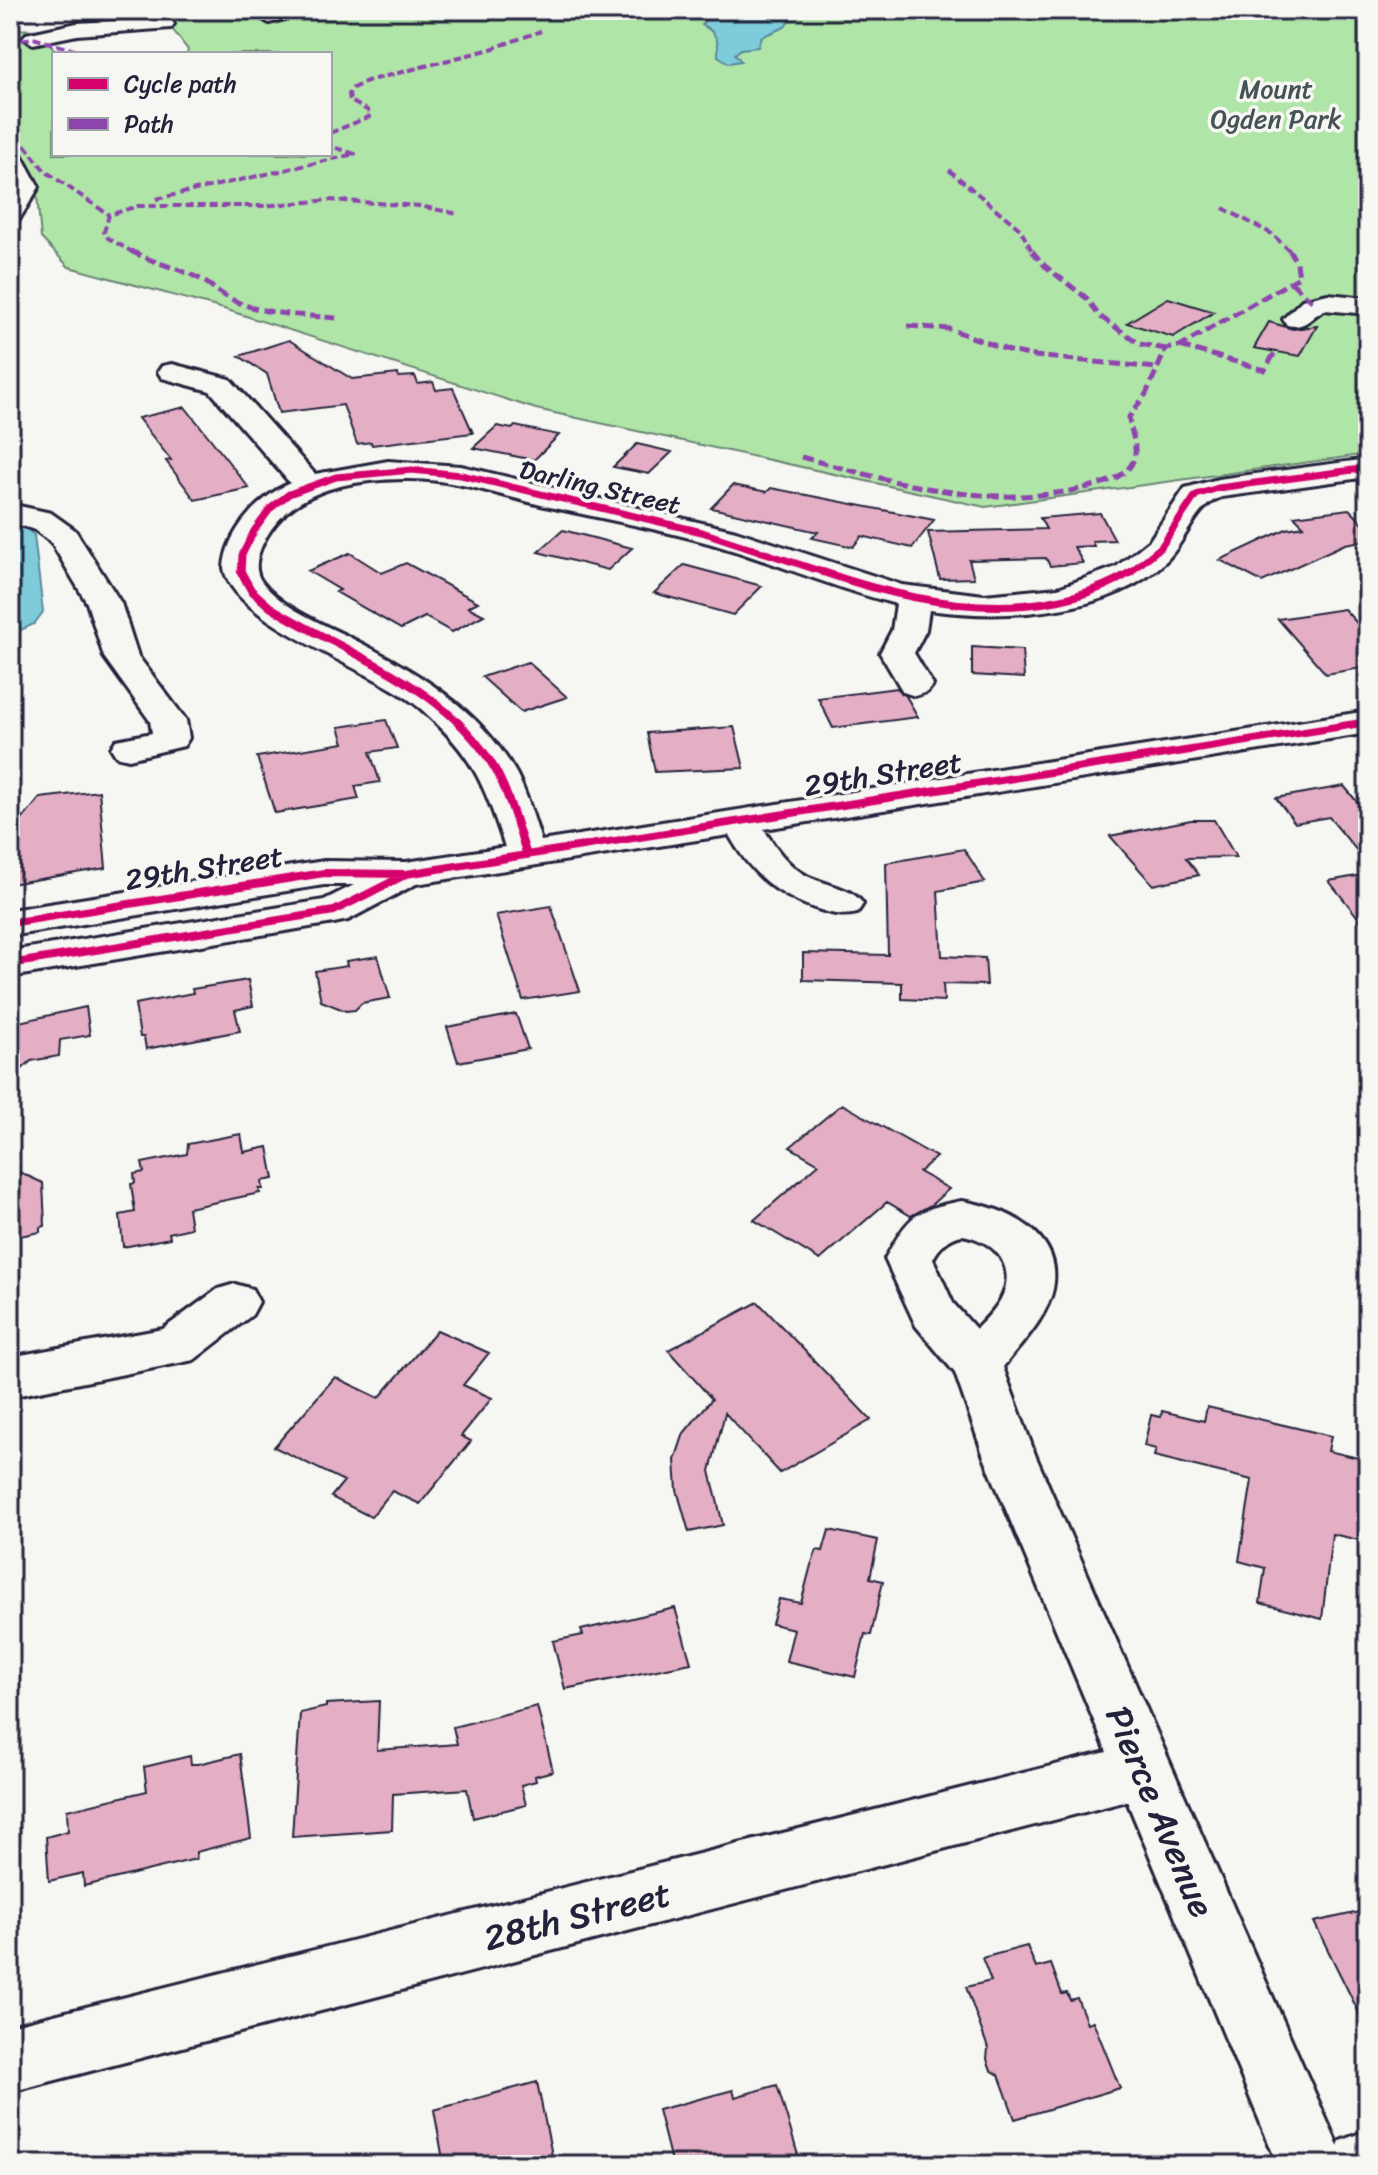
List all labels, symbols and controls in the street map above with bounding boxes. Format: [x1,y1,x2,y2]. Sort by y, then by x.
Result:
legend [52,52,332,156]
text: Cycle path [124,63,237,105]
park label: Mount Ogden Park [1210,66,1342,142]
text: Path [124,103,174,145]
street label: Darling Street [515,446,685,528]
street label: 29th Street [800,735,966,813]
street label: 29th Street [121,829,287,907]
street label: Pierce Avenue [1087,1695,1233,1927]
street label: 28th Street [477,1862,678,1970]

